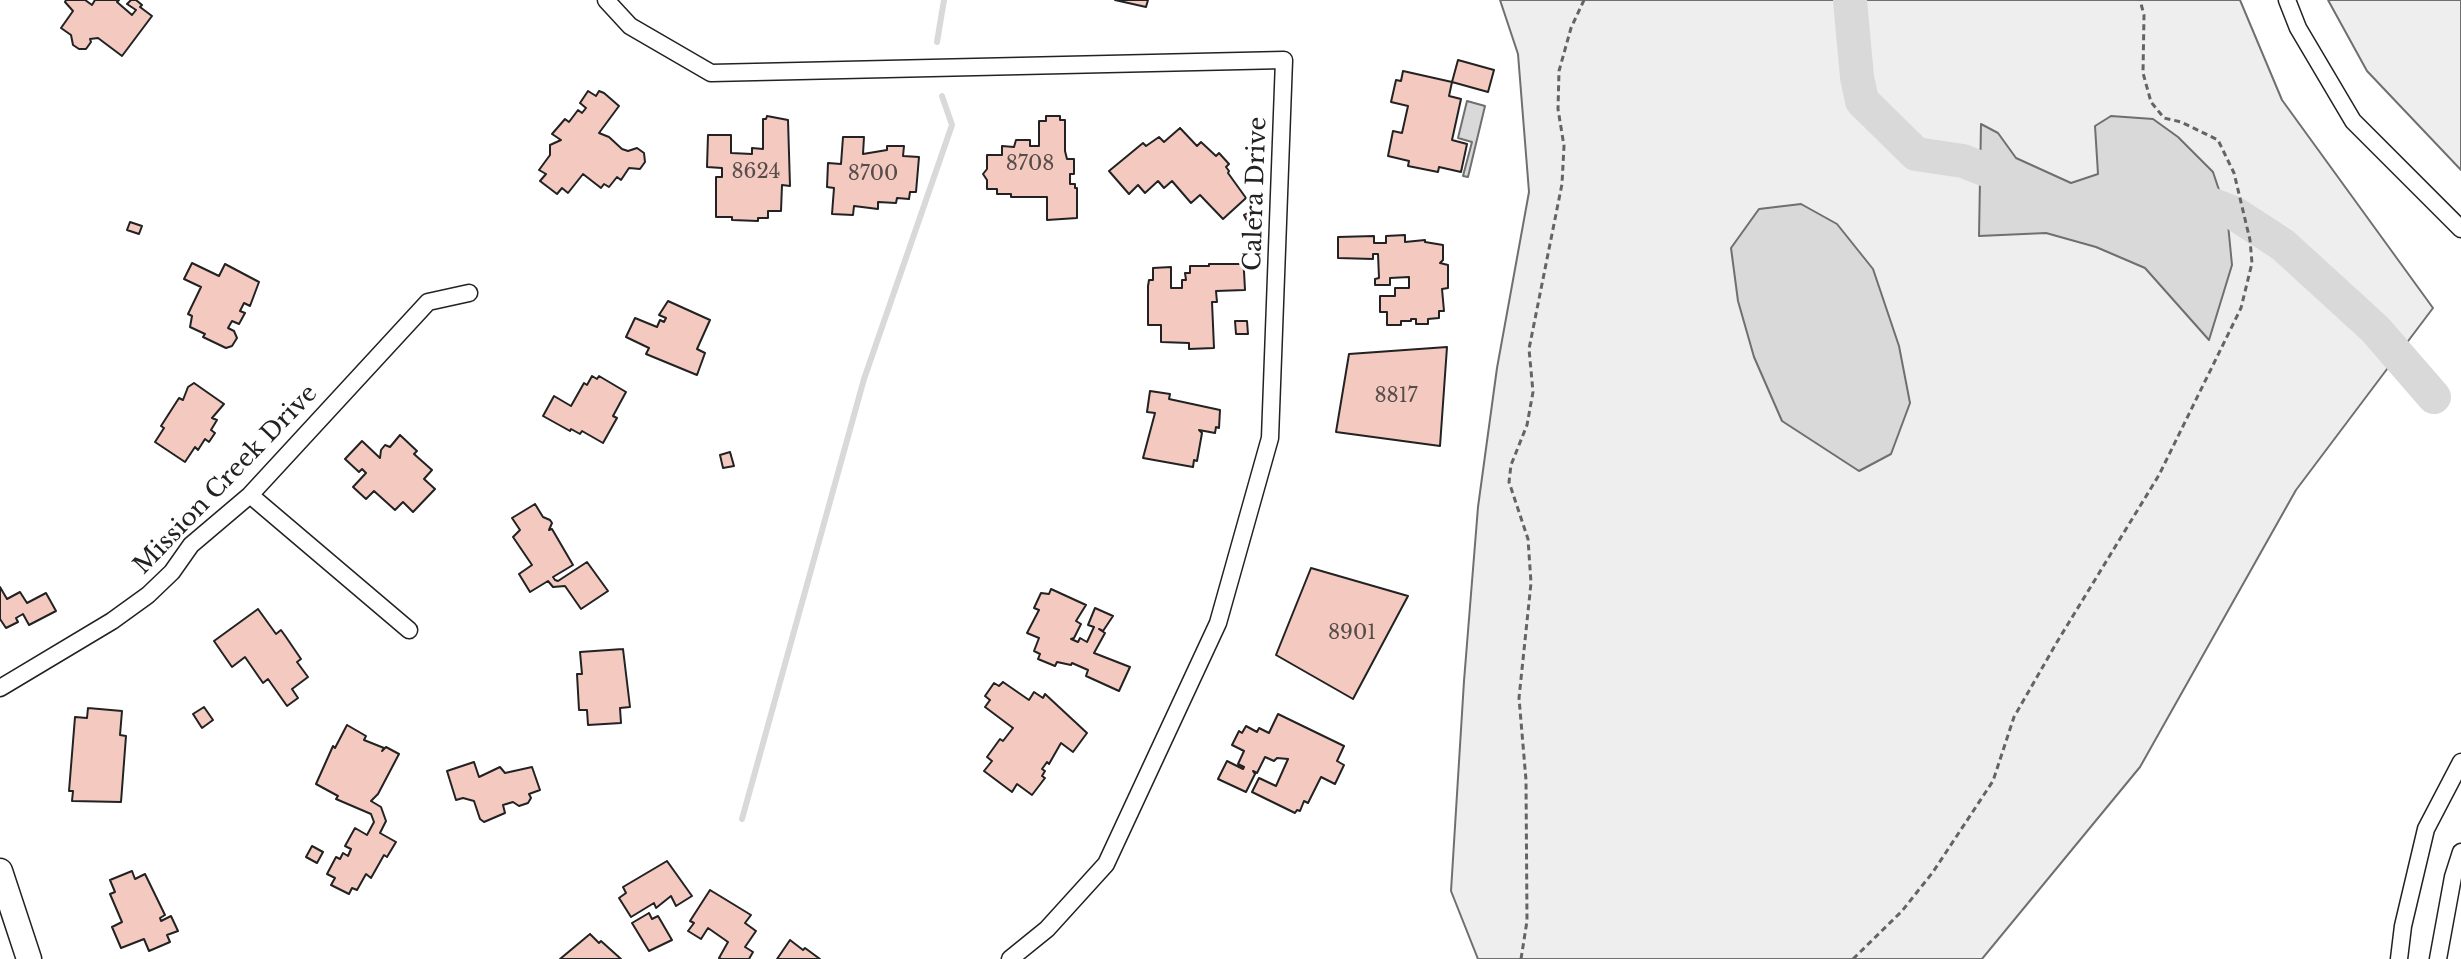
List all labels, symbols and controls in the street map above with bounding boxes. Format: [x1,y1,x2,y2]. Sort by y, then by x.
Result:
street label: Calera Drive [1239,116,1273,272]
house number: 8708 [1006,152,1054,176]
house number: 8624 [732,160,780,184]
house number: 8700 [848,162,898,186]
street label: Mission Creek Drive [128,379,324,581]
house number: 8817 [1374,384,1418,408]
house number: 8901 [1328,621,1376,645]

